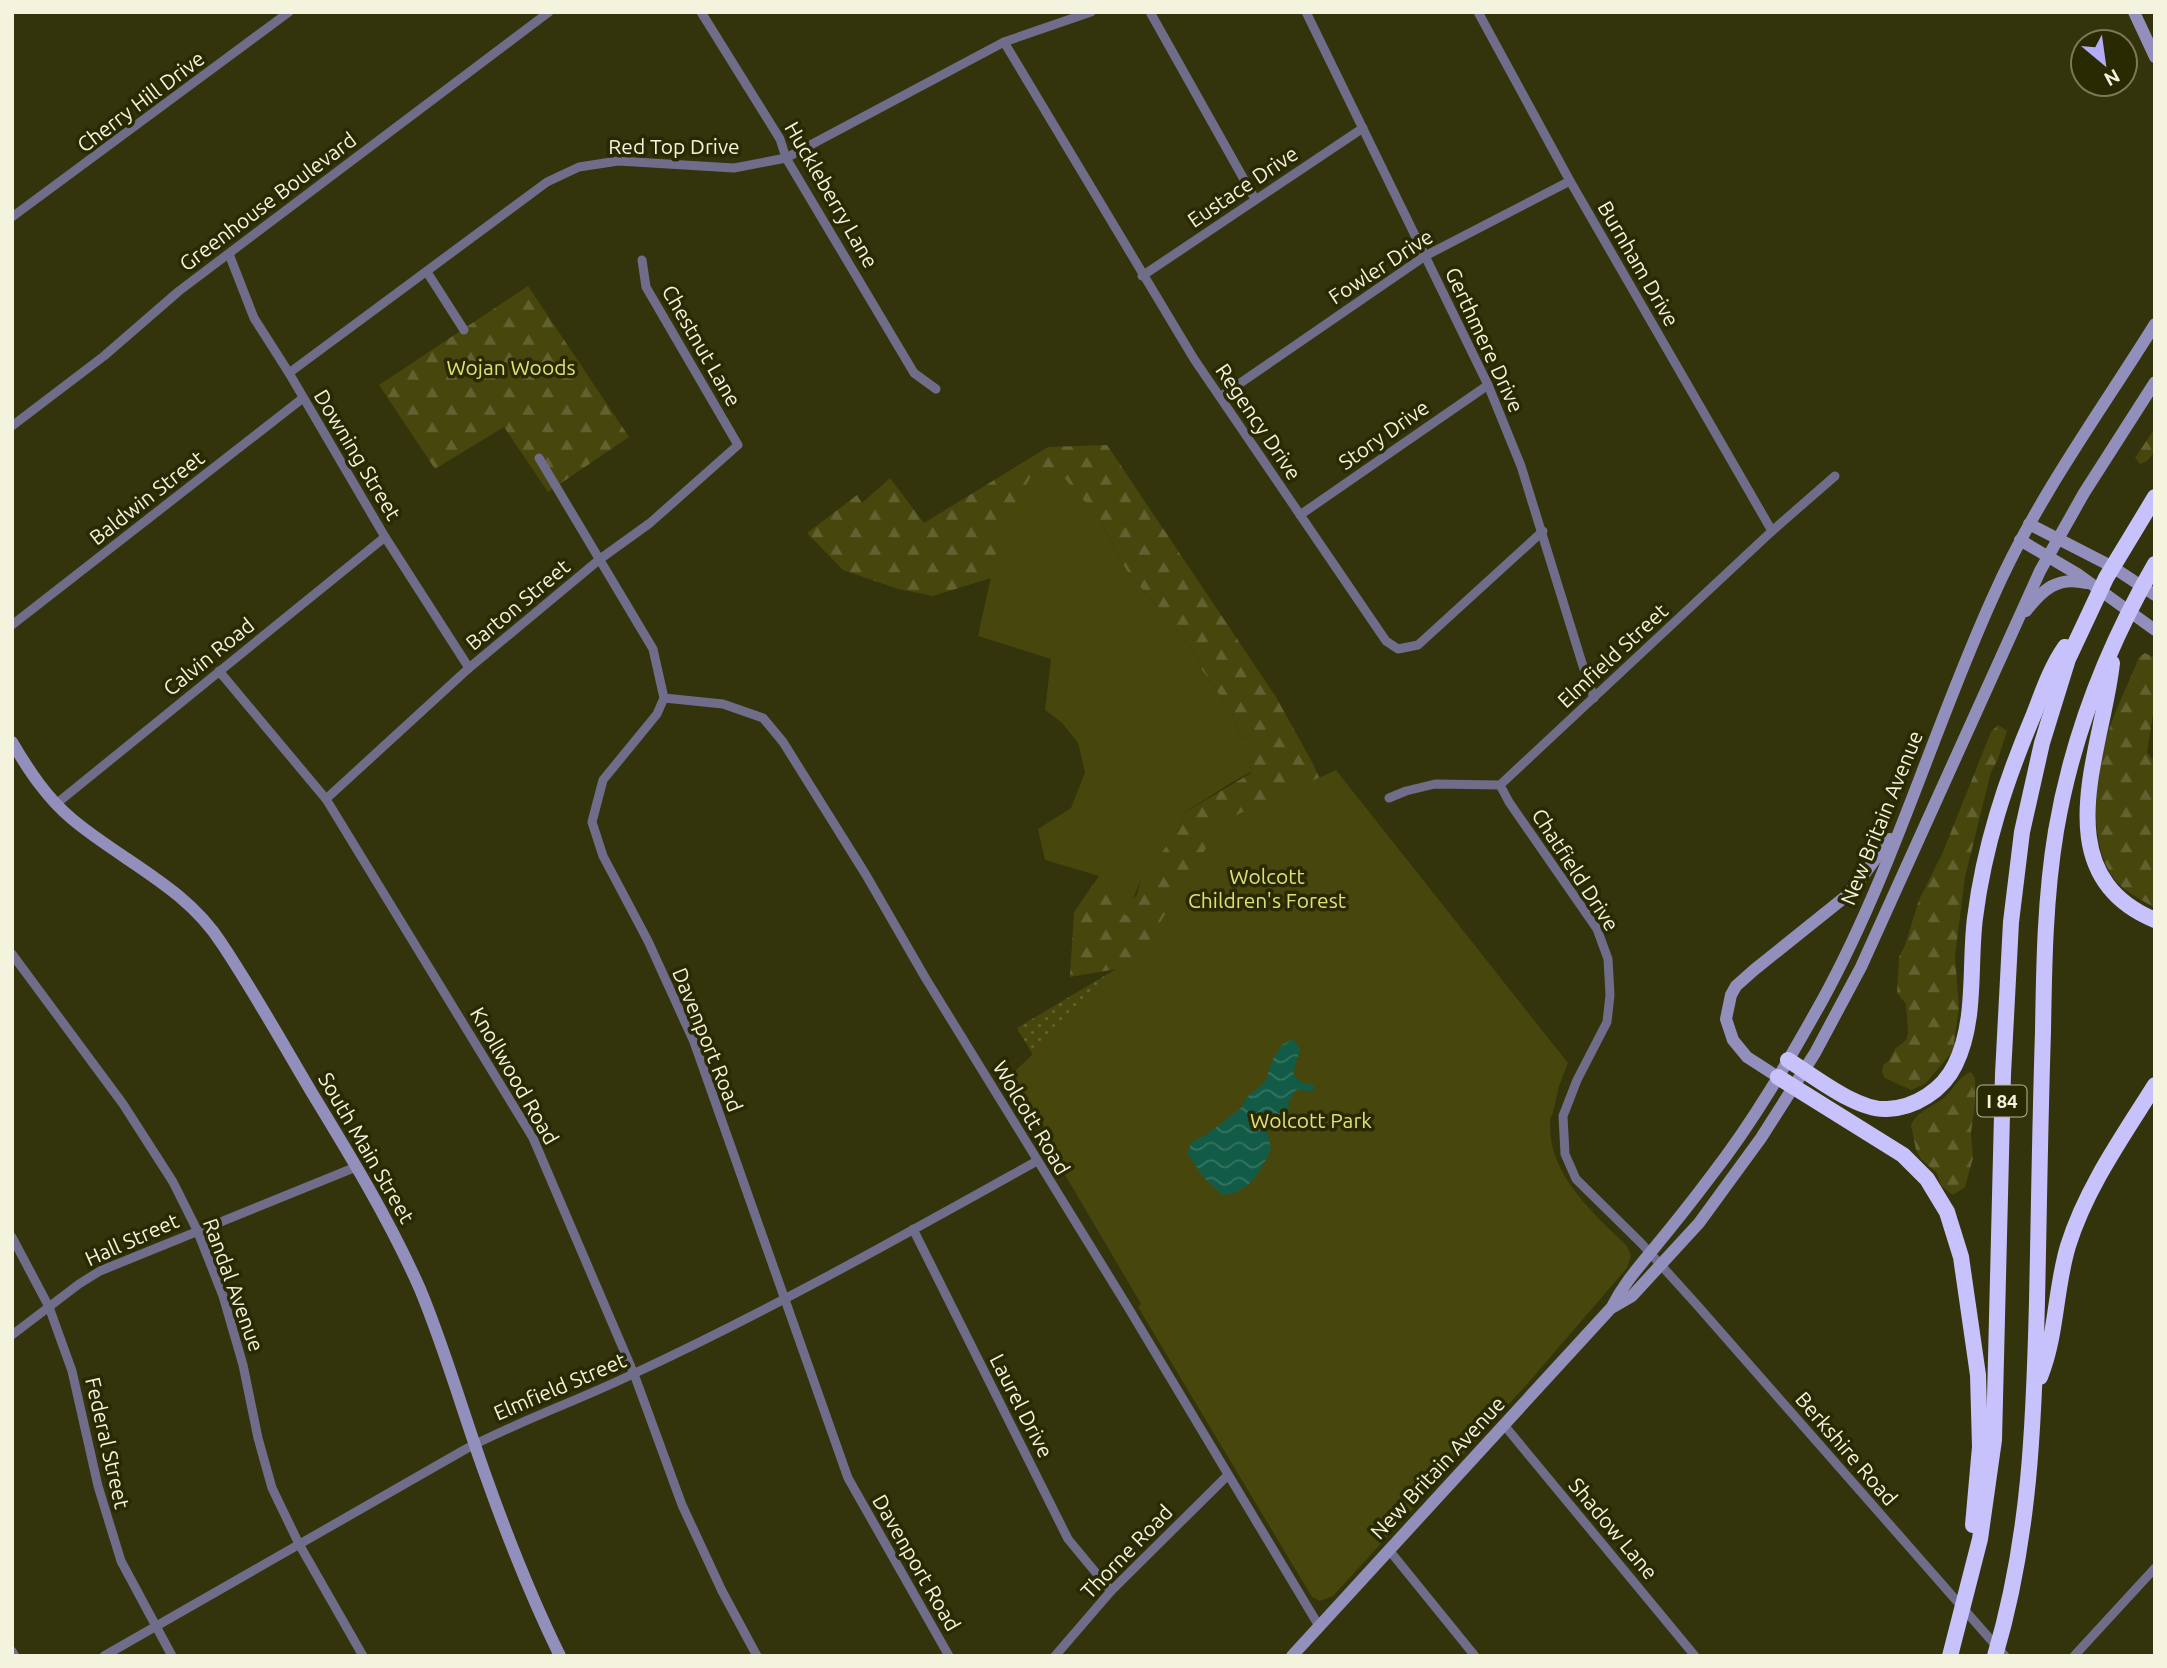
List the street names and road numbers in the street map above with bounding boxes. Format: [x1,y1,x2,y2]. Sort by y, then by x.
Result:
street label: Cherry Hill Drive [72,46,209,157]
street label: Huckleberry Lane [780,117,883,272]
street label: Greenhouse Boulevard [174,127,360,275]
street label: Red Top Drive [608,134,740,158]
street label: Eustace Drive [1183,141,1302,232]
street label: Burnham Drive [1593,197,1684,330]
street label: Fowler Drive [1324,224,1437,309]
street label: Gerthmere Drive [1441,263,1529,416]
street label: Chestnut Lane [657,281,746,410]
street label: Regency Drive [1211,359,1306,484]
street label: Downing Street [309,385,406,524]
street label: Story Drive [1334,394,1433,474]
street label: Baldwin Street [84,445,208,549]
street label: Barton Street [461,554,574,655]
street label: Elmfield Street [1552,598,1672,712]
street label: Calvin Road [158,612,259,700]
street label: New Britain Avenue [1835,727,1927,908]
street label: Chatfield Drive [1527,804,1624,935]
street label: Davenport Road [668,964,748,1115]
street label: Knollwood Road [466,1003,564,1148]
street label: Wolcott Road [988,1056,1075,1179]
street label: South Main Street [314,1068,420,1227]
road number: I 84 [1978,1086,2026,1116]
street label: Hall Street [81,1208,182,1270]
street label: Randal Avenue [199,1215,269,1355]
street label: Elmfield Street [490,1347,629,1425]
street label: Laurel Drive [986,1350,1058,1461]
street label: Federal Street [81,1375,135,1511]
street label: Berkshire Road [1791,1387,1903,1510]
street label: New Britain Avenue [1365,1391,1509,1543]
street label: Shadow Lane [1565,1473,1663,1584]
street label: Davenport Road [868,1490,966,1635]
street label: Thorne Road [1076,1500,1177,1603]

